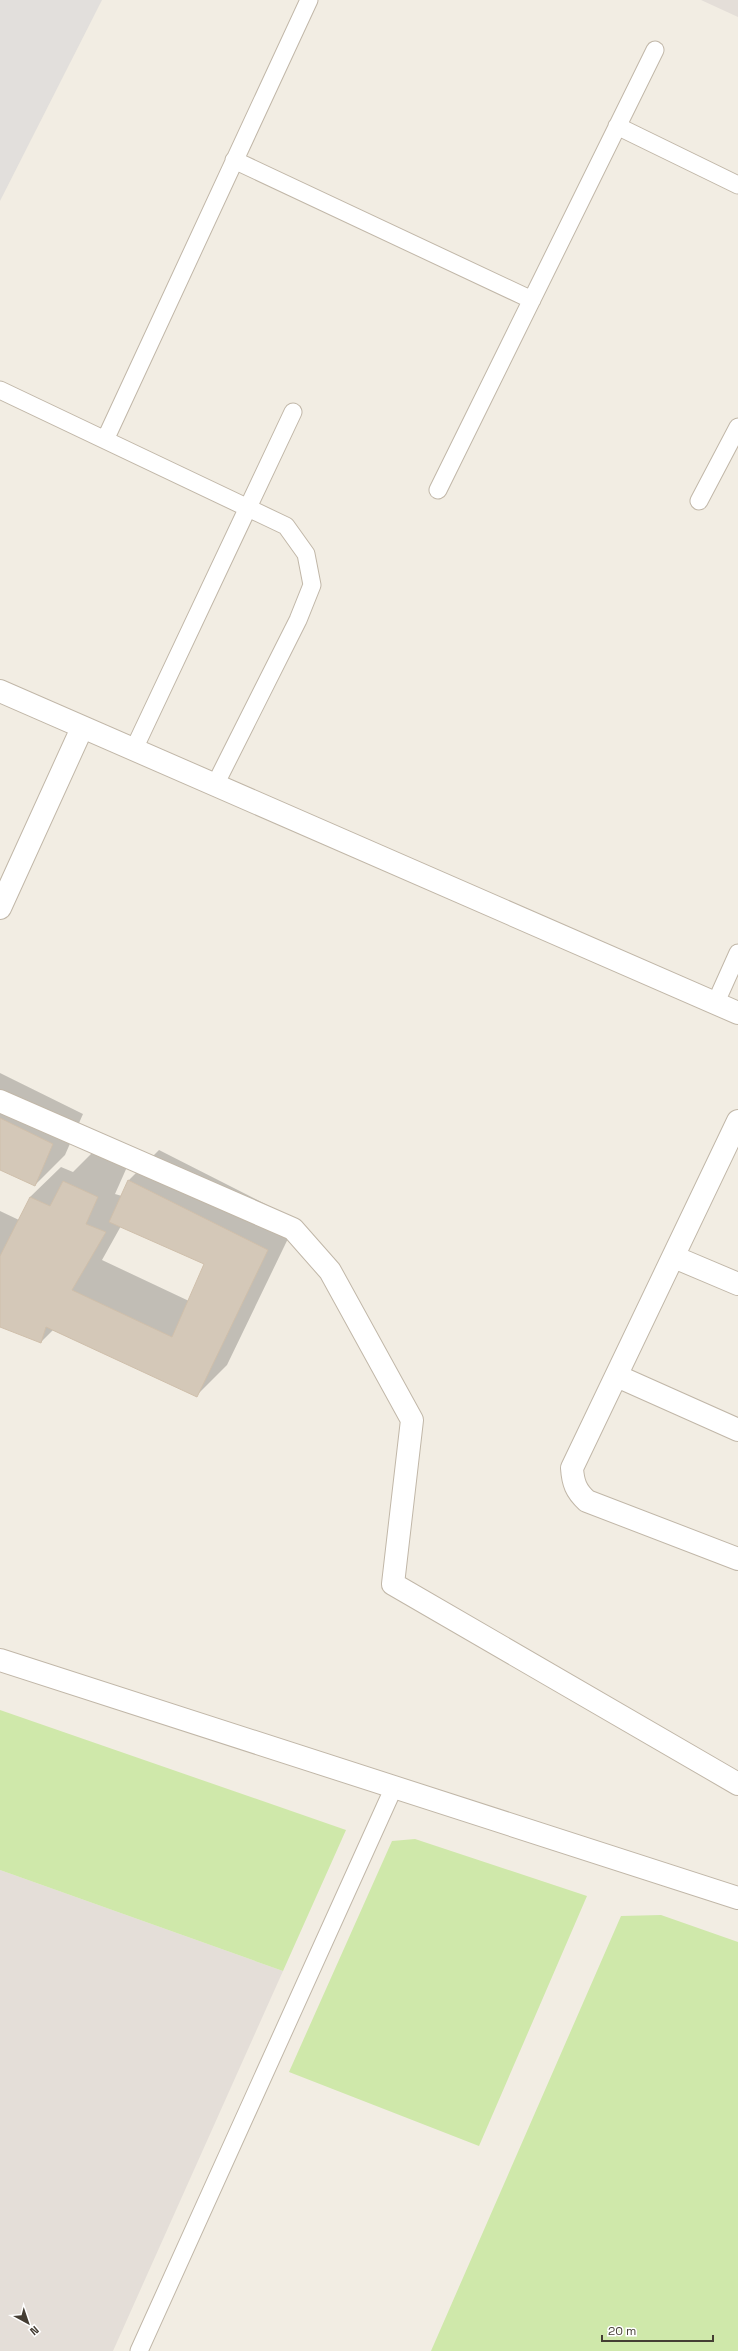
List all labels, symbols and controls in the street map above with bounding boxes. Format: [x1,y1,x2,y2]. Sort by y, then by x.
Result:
north arrow [8,2303,48,2343]
scale bar [602,2317,713,2343]
text: N [27,2323,42,2338]
text: 20 m [608,2323,636,2339]

